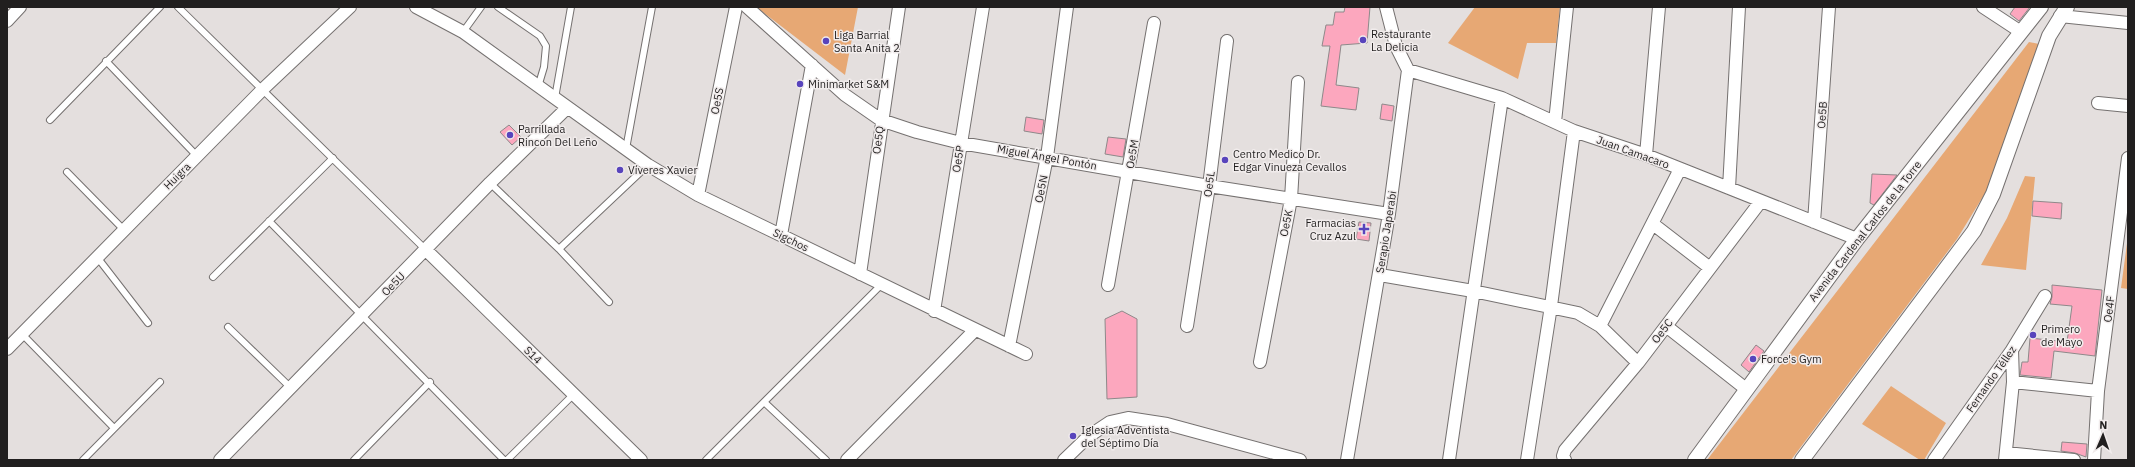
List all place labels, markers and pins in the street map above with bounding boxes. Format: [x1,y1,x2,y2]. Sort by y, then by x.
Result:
place label: Restaurante La Delicia [1371,27,1431,54]
place label: Liga Barrial Santa Anita 2 [834,28,900,55]
marker: Restaurante La Delicia [1358,35,1368,45]
marker: Liga Barrial Santa Anita 2 [821,36,831,46]
place label: Minimarket S&M [808,77,889,91]
marker: Minimarket S&M [795,79,805,89]
place label: Parrillada Rincon Del Leño [518,122,597,149]
marker: Parrillada Rincon Del Leño [505,130,515,140]
place label: Centro Medico Dr. Edgar Vinueza Cevallos [1233,147,1347,174]
marker: Centro Medico Dr. Edgar Vinueza Cevallos [1220,155,1230,165]
place label: Víveres Xavier [628,163,697,177]
marker: Víveres Xavier [615,165,625,175]
place label: Farmacias Cruz Azul [1305,216,1356,243]
marker: Farmacias Cruz Azul [1359,224,1369,234]
place label: Primero de Mayo [2041,322,2082,349]
marker: Primero de Mayo [2028,330,2038,340]
place label: Force's Gym [1761,352,1822,366]
marker: Force's Gym [1748,354,1758,364]
place label: Iglesia Adventista del Séptimo Día [1081,423,1170,450]
marker: Iglesia Adventista del Séptimo Día [1068,431,1078,441]

